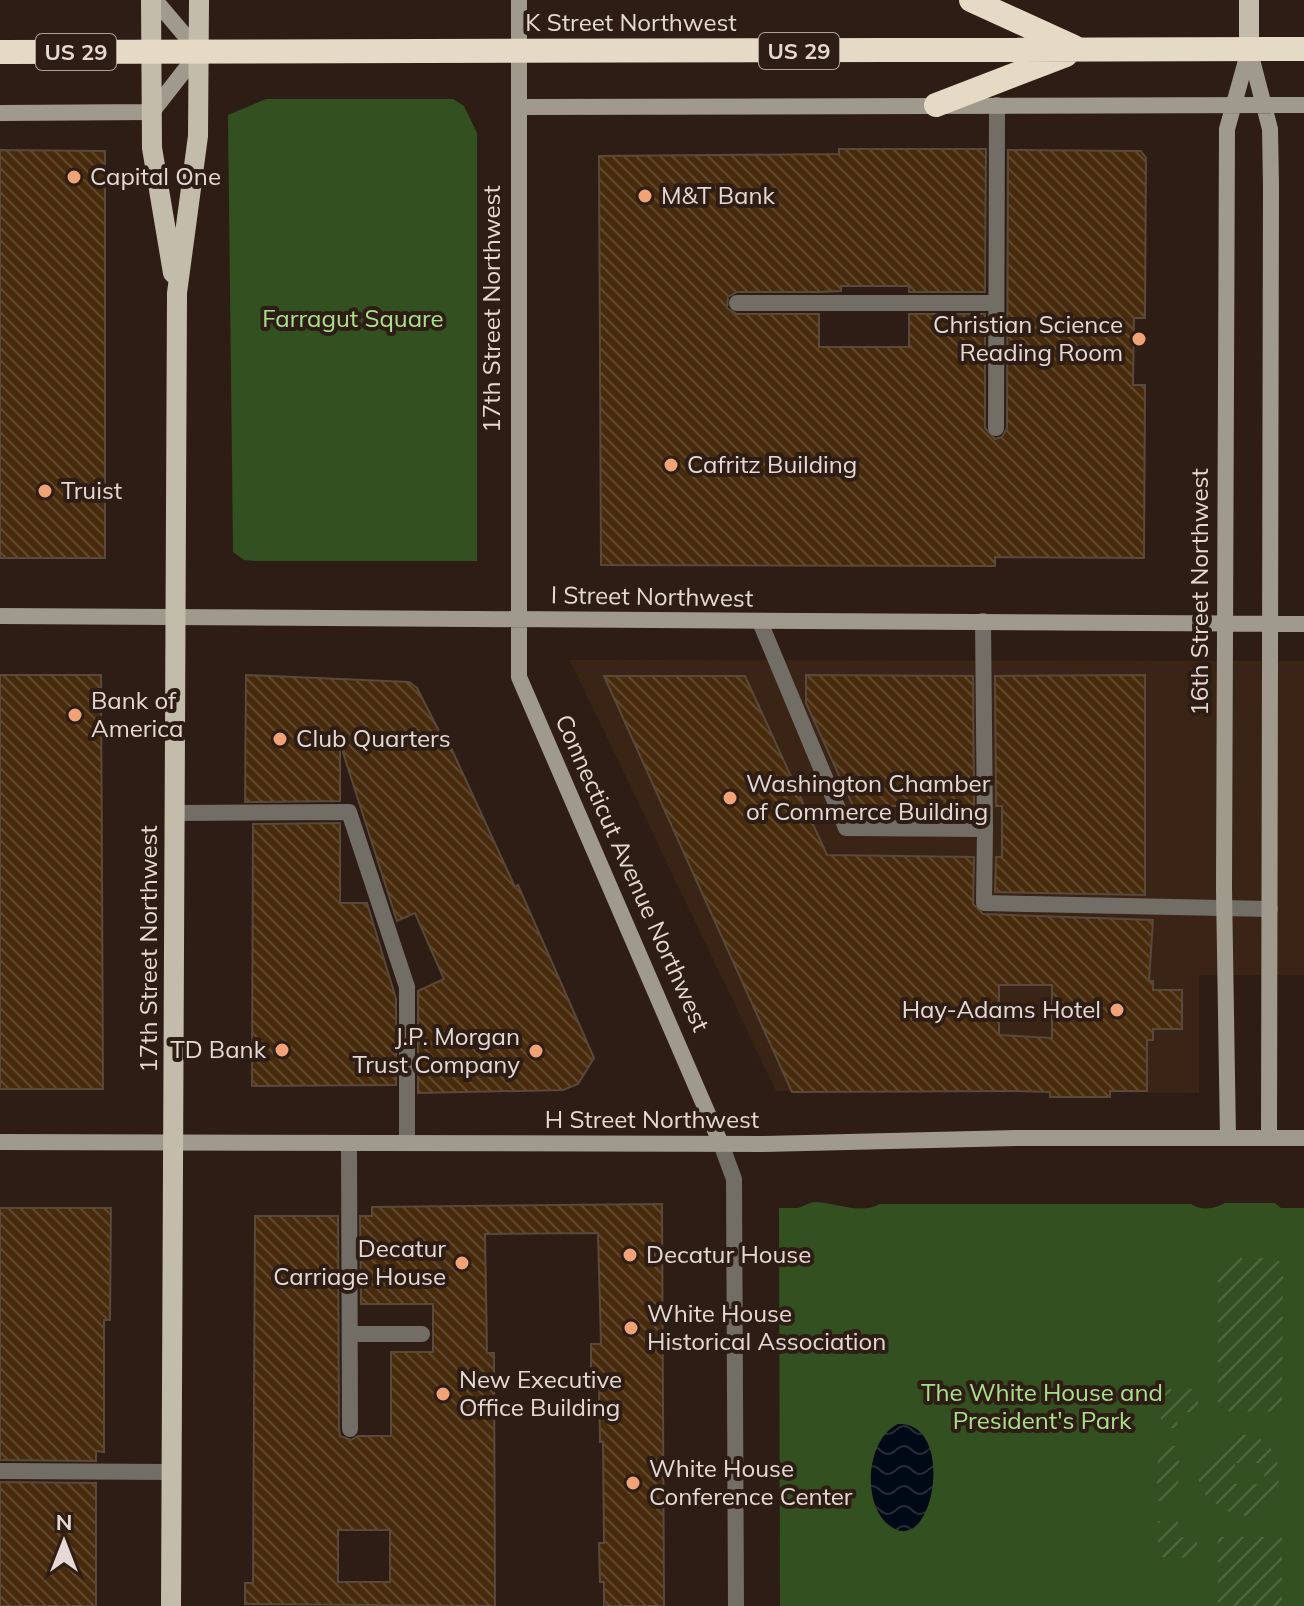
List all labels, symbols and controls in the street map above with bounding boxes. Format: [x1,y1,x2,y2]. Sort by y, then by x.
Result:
street label: K Street Northwest [525,7,737,37]
road number: US 29 [759,33,839,69]
road number: US 29 [36,34,116,70]
place label: Capital One [90,161,221,191]
marker: Capital One [65,168,83,186]
place label: M&T Bank [661,180,776,210]
street label: 17th Street Northwest [476,185,506,433]
marker: M&T Bank [636,187,654,205]
park label: Farragut Square [262,303,444,333]
place label: Christian Science Reading Room [933,309,1123,367]
marker: Christian Science Reading Room [1130,330,1148,348]
place label: Cafritz Building [687,449,857,479]
marker: Cafritz Building [662,456,680,474]
street label: 16th Street Northwest [1184,468,1214,716]
place label: Truist [61,475,122,505]
marker: Truist [36,482,54,500]
street label: I Street Northwest [551,579,753,613]
place label: Bank of America [91,685,183,743]
marker: Bank of America [66,706,84,724]
street label: Connecticut Avenue Northwest [549,709,717,1036]
place label: Club Quarters [296,723,451,753]
marker: Club Quarters [271,730,289,748]
place label: Washington Chamber of Commerce Building [746,768,991,826]
marker: Washington Chamber of Commerce Building [721,789,739,807]
street label: 17th Street Northwest [133,825,163,1073]
place label: Hay-Adams Hotel [902,994,1101,1024]
marker: Hay-Adams Hotel [1108,1001,1126,1019]
place label: J.P. Morgan Trust Company [352,1021,520,1079]
place label: TD Bank [170,1034,267,1064]
marker: TD Bank [273,1041,291,1059]
marker: J.P. Morgan Trust Company [527,1042,545,1060]
street label: H Street Northwest [545,1104,759,1134]
place label: Decatur Carriage House [273,1233,446,1291]
place label: Decatur House [646,1239,811,1269]
marker: Decatur House [621,1246,639,1264]
marker: Decatur Carriage House [453,1254,471,1272]
place label: White House Historical Association [647,1298,886,1356]
marker: White House Historical Association [622,1319,640,1337]
place label: New Executive Office Building [459,1364,622,1422]
park label: The White House and President's Park [921,1377,1163,1435]
marker: New Executive Office Building [434,1385,452,1403]
place label: White House Conference Center [649,1453,853,1511]
marker: White House Conference Center [624,1474,642,1492]
north arrow [24,1502,104,1582]
text: N [56,1508,72,1536]

